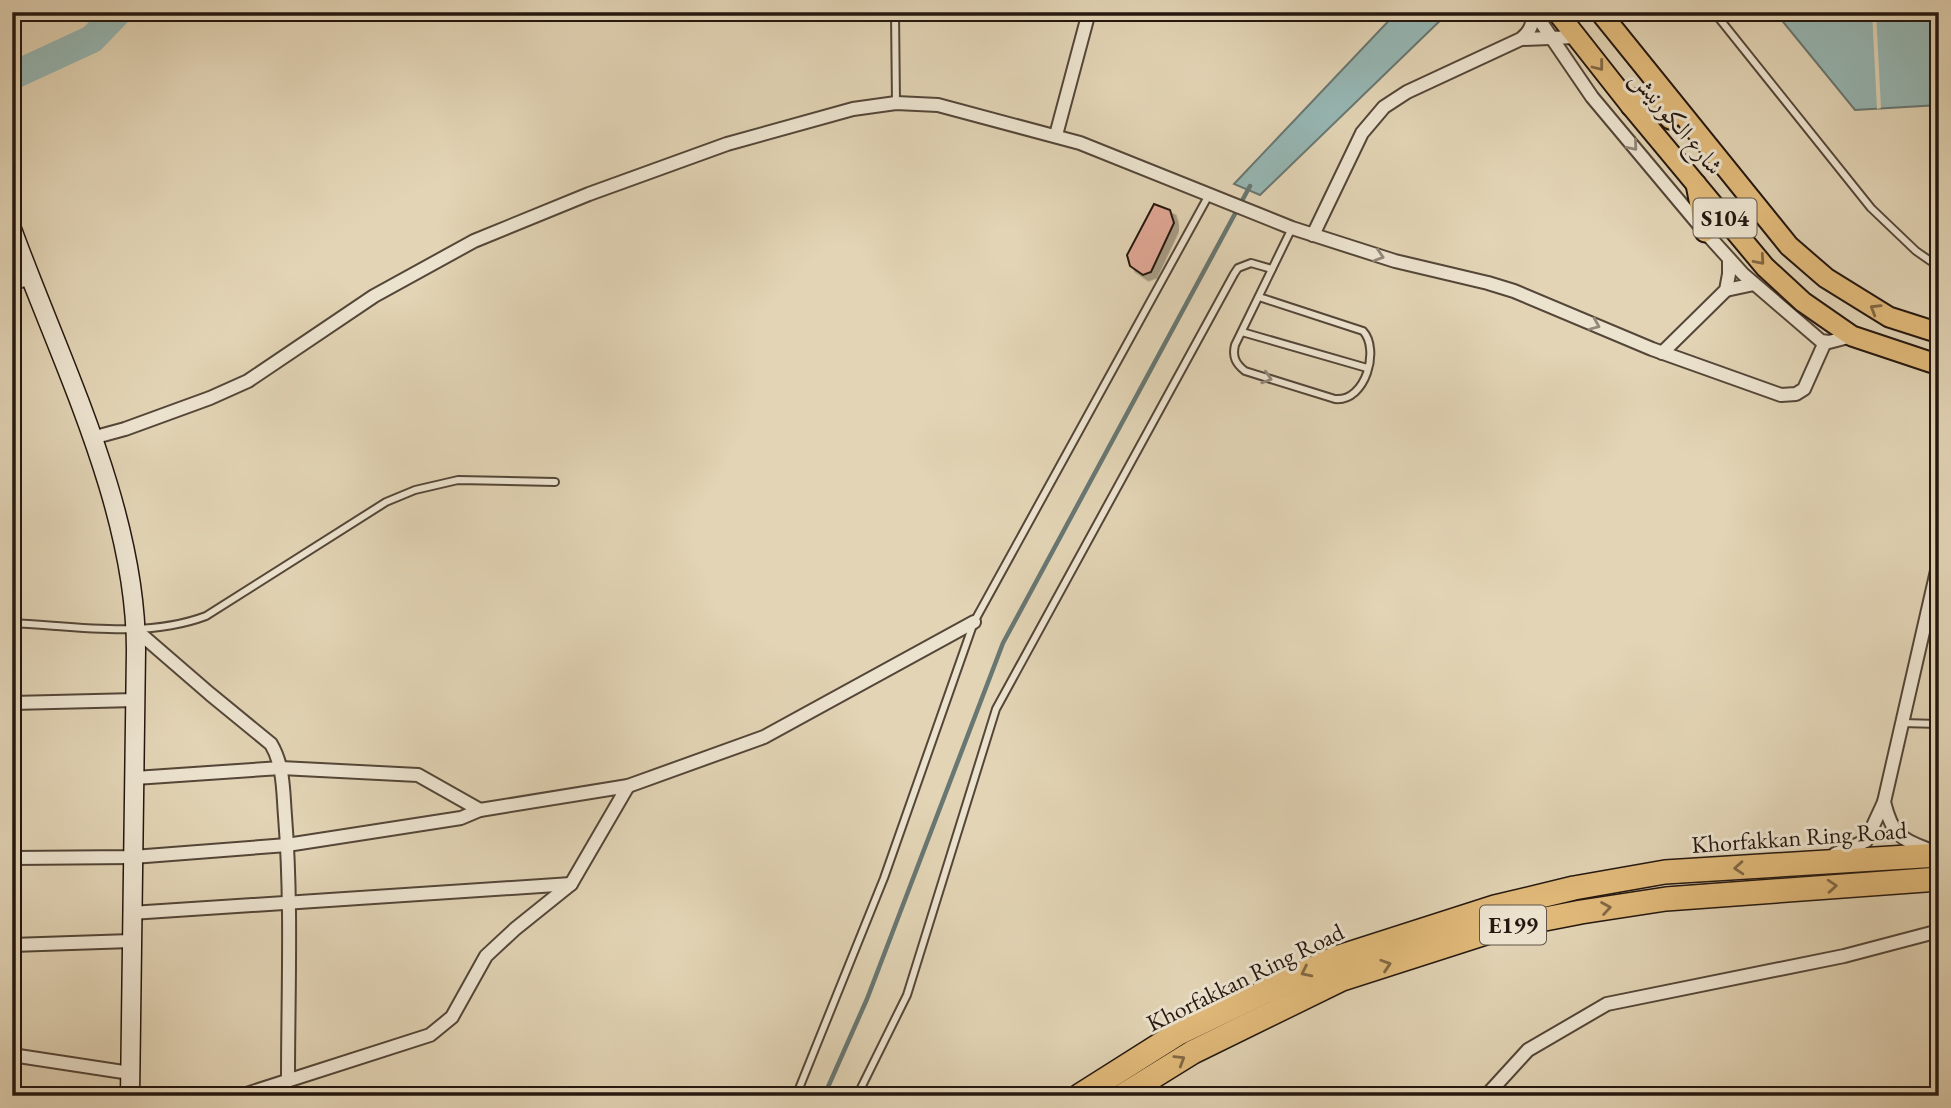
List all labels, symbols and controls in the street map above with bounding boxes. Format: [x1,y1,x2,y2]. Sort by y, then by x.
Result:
one-way arrow [1591,58,1604,71]
street label: شارع الكورنيش [1620,63,1730,184]
one-way arrow [1625,137,1637,150]
road number: S104 [1694,198,1756,238]
one-way arrow [1372,247,1384,262]
one-way arrow [1752,252,1764,265]
one-way arrow [1870,304,1883,317]
one-way arrow [1587,317,1600,331]
one-way arrow [1260,370,1272,384]
street label: Khorfakkan Ring Road [1690,814,1909,860]
one-way arrow [1733,860,1744,875]
one-way arrow [1827,879,1838,894]
one-way arrow [1600,901,1612,916]
road number: E199 [1480,906,1546,944]
street label: Khorfakkan Ring Road [1141,915,1350,1038]
one-way arrow [1379,959,1392,973]
one-way arrow [1301,963,1313,977]
one-way arrow [1172,1055,1185,1068]

